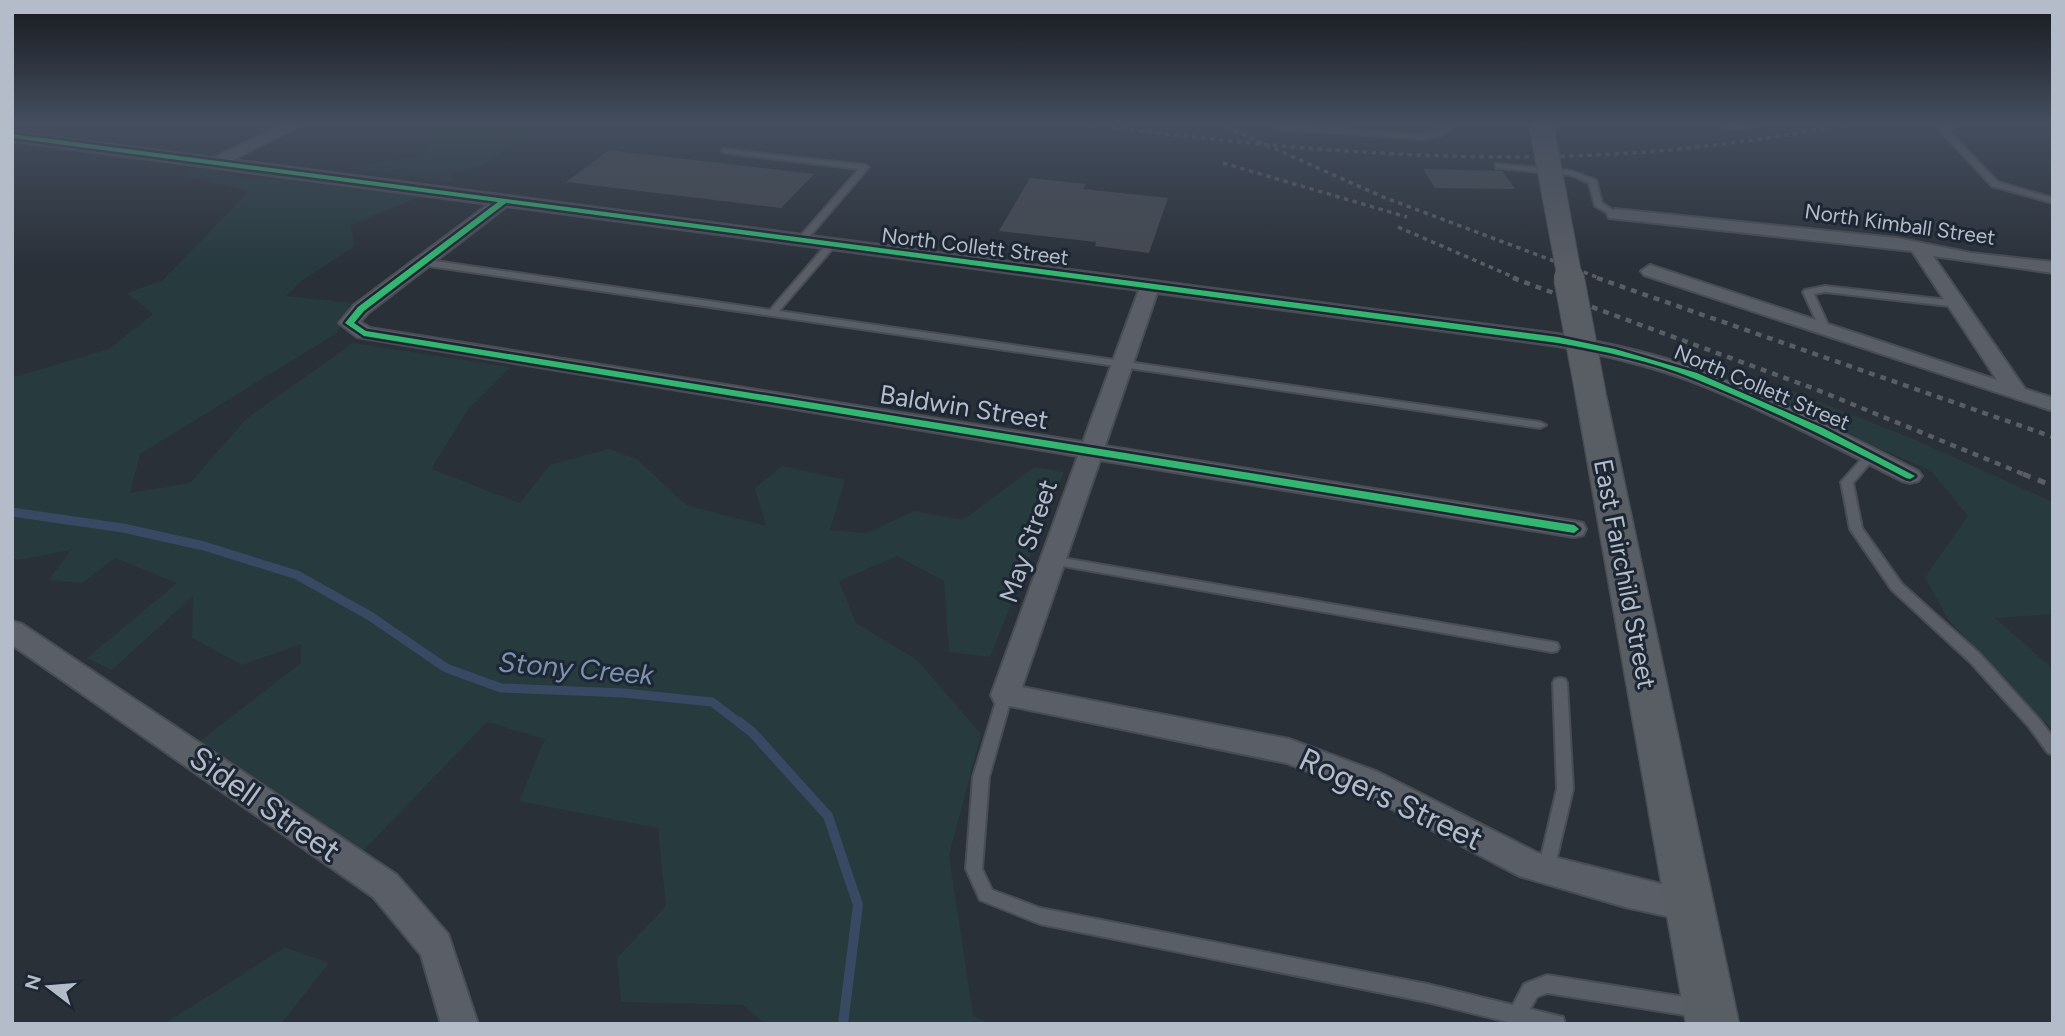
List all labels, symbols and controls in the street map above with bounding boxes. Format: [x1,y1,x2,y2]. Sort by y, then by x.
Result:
street label: North Kimball Street [1803,198,1997,250]
street label: North Collett Street [880,222,1070,270]
street label: North Collett Street [1670,339,1854,435]
street label: Baldwin Street [877,378,1051,436]
street label: East Fairchild Street [1587,456,1663,692]
street label: May Street [992,475,1064,607]
water label: Stony Creek [497,644,656,692]
street label: Sidell Street [182,738,348,870]
street label: Rogers Street [1293,740,1489,858]
north arrow [14,952,84,1022]
text: N [20,972,46,993]

